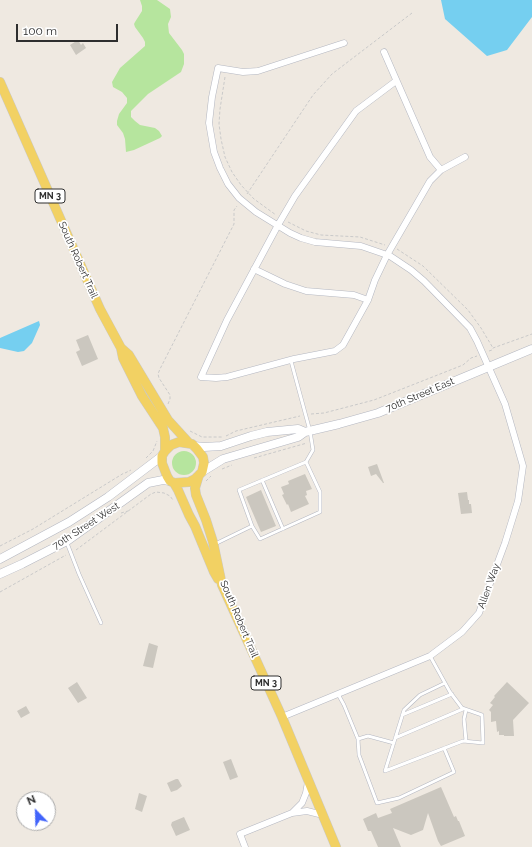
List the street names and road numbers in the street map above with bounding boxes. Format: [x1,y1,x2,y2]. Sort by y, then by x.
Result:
road number: MN 3 [35,189,65,203]
street label: South Robert Trail [56,220,100,300]
street label: 70th Street East [384,375,456,415]
street label: 70th Street West [50,500,122,552]
street label: Allen Way [475,562,503,610]
street label: South Robert Trail [217,579,261,659]
road number: MN 3 [251,676,281,690]

